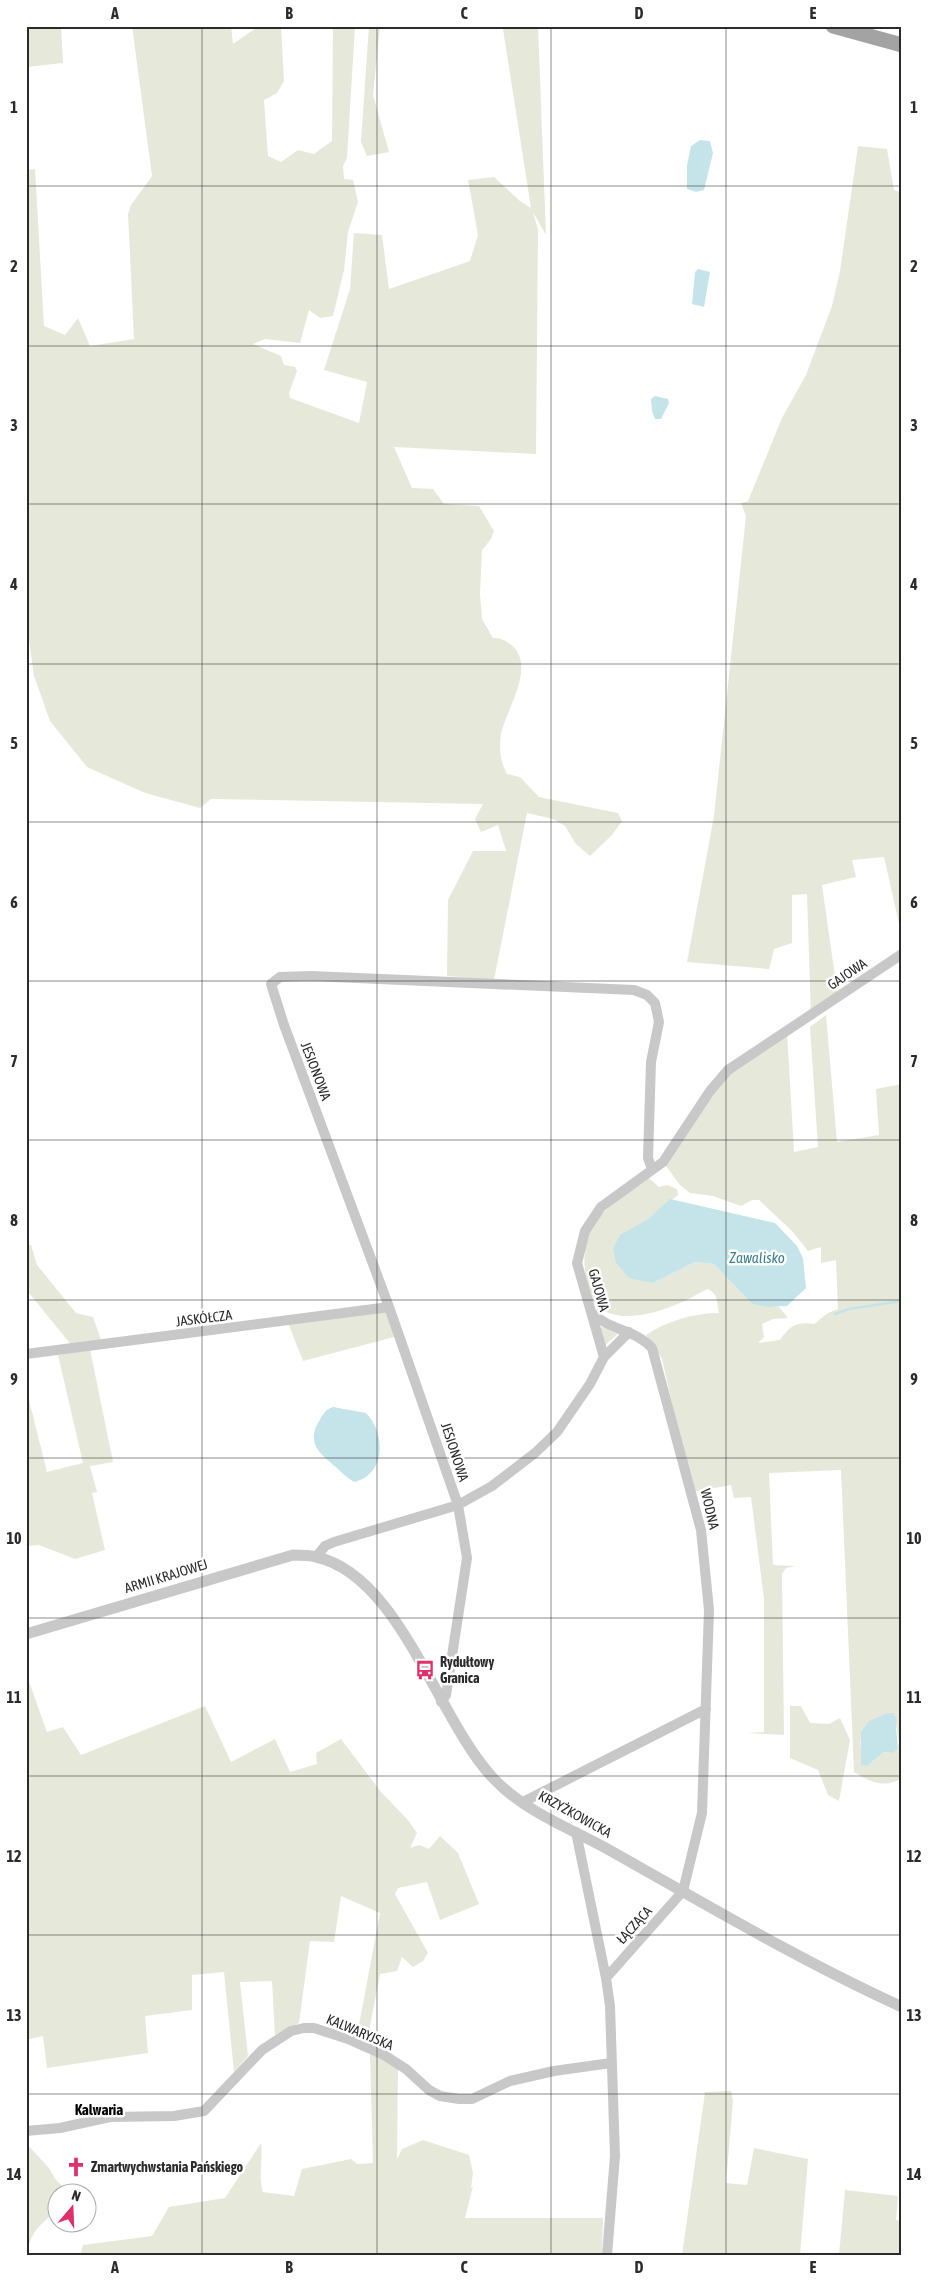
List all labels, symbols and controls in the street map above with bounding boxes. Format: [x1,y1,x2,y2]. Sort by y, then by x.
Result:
text: A [110,4,119,22]
text: B [285,4,293,22]
text: C [460,4,468,22]
text: D [635,4,644,22]
text: E [810,4,817,22]
text: 1 [10,98,18,116]
text: 1 [910,98,918,116]
text: 2 [10,257,18,275]
text: 2 [910,257,918,275]
text: 3 [10,416,18,434]
text: 3 [910,416,918,434]
text: 4 [9,575,18,593]
text: 4 [909,575,918,593]
text: 5 [10,734,18,752]
text: 5 [910,734,918,752]
text: 6 [10,893,18,911]
text: 6 [910,893,918,911]
street label: GAJOWA [824,955,870,993]
street label: JESIONOWA [298,1040,334,1103]
text: 7 [10,1052,18,1070]
text: 7 [910,1052,918,1070]
text: 8 [10,1211,18,1229]
text: 8 [910,1211,918,1229]
water label: Zawalisko [729,1249,785,1266]
street label: GAJOWA [585,1267,613,1313]
street label: JASKÓŁCZA [175,1307,233,1329]
text: 9 [10,1370,18,1388]
text: 9 [910,1370,918,1388]
street label: JESIONOWA [438,1420,472,1484]
street label: WODNA [698,1487,722,1531]
text: 10 [6,1529,22,1547]
text: 10 [906,1529,922,1547]
street label: ARMII KRAJOWEJ [122,1556,210,1596]
place label: Rydułtowy Granica [440,1654,494,1686]
bus stop icon: Rydułtowy Granica [414,1659,436,1681]
text: 11 [6,1688,22,1706]
text: 11 [906,1688,922,1706]
street label: KRZYŻKOWICKA [536,1787,614,1841]
text: 12 [6,1847,22,1865]
text: 12 [906,1847,922,1865]
street label: ŁĄCZĄCA [613,1903,655,1947]
text: 13 [6,2006,22,2024]
text: 13 [906,2006,922,2024]
street label: KALWARYJSKA [324,2011,396,2053]
district label: Kalwaria [75,2101,123,2118]
church icon: Zmartwychwstania Pańskiego [65,2156,87,2178]
place label: Zmartwychwstania Pańskiego [91,2159,243,2175]
text: 14 [6,2165,22,2183]
text: 14 [906,2165,922,2183]
north arrow [48,2184,98,2234]
text: N [70,2187,83,2205]
text: A [110,2258,119,2276]
text: B [285,2258,293,2276]
text: C [460,2258,468,2276]
text: D [635,2258,644,2276]
text: E [810,2258,817,2276]

